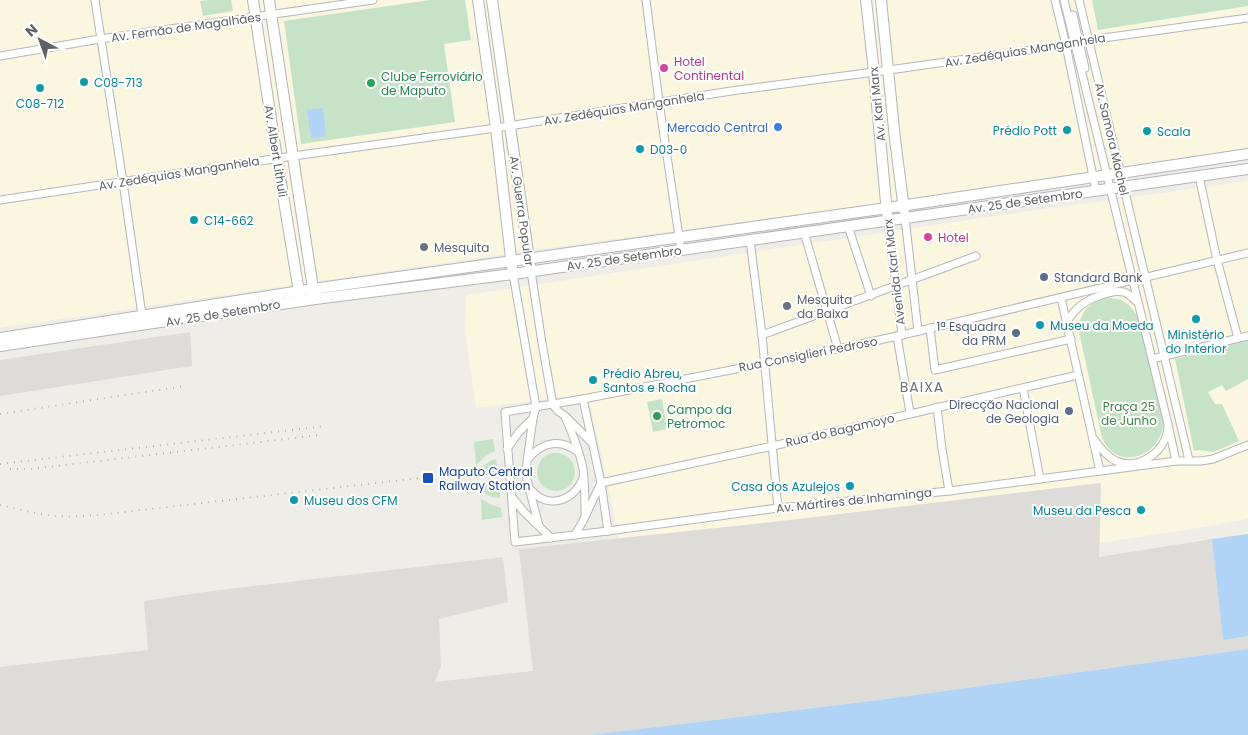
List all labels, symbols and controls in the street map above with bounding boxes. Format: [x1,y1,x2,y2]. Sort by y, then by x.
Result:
street label: Av. Fernão de Magalhães [110,8,262,46]
north arrow [15,15,65,65]
text: N [21,19,42,41]
street label: Av. Zedéquias Manganhela [943,29,1107,71]
place label: Hotel Continental [674,53,744,84]
marker: Hotel Continental [658,62,670,74]
street label: Av. Karl Marx [865,66,889,142]
place label: Clube Ferroviário de Maputo [381,68,483,99]
place label: C08-713 [94,74,142,91]
marker: C08-713 [78,76,90,88]
marker: Clube Ferroviário de Maputo [365,77,377,89]
street label: Av. Samora Machel [1091,81,1133,197]
marker: C08-712 [34,82,46,94]
street label: Av. Zedéquias Manganhela [542,87,706,129]
place label: C08-712 [16,95,64,112]
street label: Av. Albert Lithuli [260,104,292,198]
place label: Mercado Central [667,119,768,136]
marker: Mercado Central [772,121,784,133]
place label: Prédio Pott [993,122,1057,139]
place label: Scala [1157,123,1191,140]
marker: Prédio Pott [1061,124,1073,136]
marker: Scala [1141,125,1153,137]
place label: D03-0 [650,141,687,158]
marker: D03-0 [634,143,646,155]
street label: Av. Zedéquias Manganhela [97,152,261,194]
street label: Av. Guerra Popular [506,155,538,268]
street label: Av. 25 de Setembro [966,184,1084,217]
place label: C14-662 [204,212,254,229]
marker: C14-662 [188,214,200,226]
street label: Avenida Karl Marx [879,218,909,326]
place label: Hotel [938,229,969,246]
marker: Hotel [922,231,934,243]
place label: Mesquita [434,239,489,256]
marker: Mesquita [418,241,430,253]
street label: Av. 25 de Setembro [565,241,683,274]
place label: Standard Bank [1054,269,1143,286]
marker: Standard Bank [1038,271,1050,283]
place label: Mesquita da Baixa [797,291,852,322]
street label: Av. 25 de Setembro [164,295,282,330]
marker: Mesquita da Baixa [781,300,793,312]
marker: Ministério do Interior [1190,313,1202,325]
place label: Museu da Moeda [1050,317,1154,334]
place label: 1ª Esquadra da PRM [937,318,1006,349]
marker: Museu da Moeda [1034,319,1046,331]
place label: Ministério do Interior [1165,326,1227,357]
marker: 1ª Esquadra da PRM [1010,327,1022,339]
street label: Rua Consiglieri Pedroso [737,332,879,376]
place label: Prédio Abreu, Santos e Rocha [603,365,696,396]
marker: Prédio Abreu, Santos e Rocha [587,374,599,386]
district label: BAIXA [900,377,944,397]
place label: Direcção Nacional de Geologia [949,396,1059,427]
park label: Praça 25 de Junho [1101,398,1157,429]
place label: Campo da Petromoc [667,401,732,432]
marker: Direcção Nacional de Geologia [1063,405,1075,417]
street label: Rua do Bagamoyo [784,409,897,451]
marker: Campo da Petromoc [651,410,663,422]
place label: Maputo Central Railway Station [439,463,533,494]
marker: Maputo Central Railway Station [421,471,435,485]
place label: Casa dos Azulejos [731,478,840,495]
marker: Casa dos Azulejos [844,480,856,492]
street label: Av. Mártires de Inhaminga [775,483,933,517]
place label: Museu dos CFM [304,492,398,509]
marker: Museu dos CFM [288,494,300,506]
place label: Museu da Pesca [1033,502,1131,519]
marker: Museu da Pesca [1135,504,1147,516]

